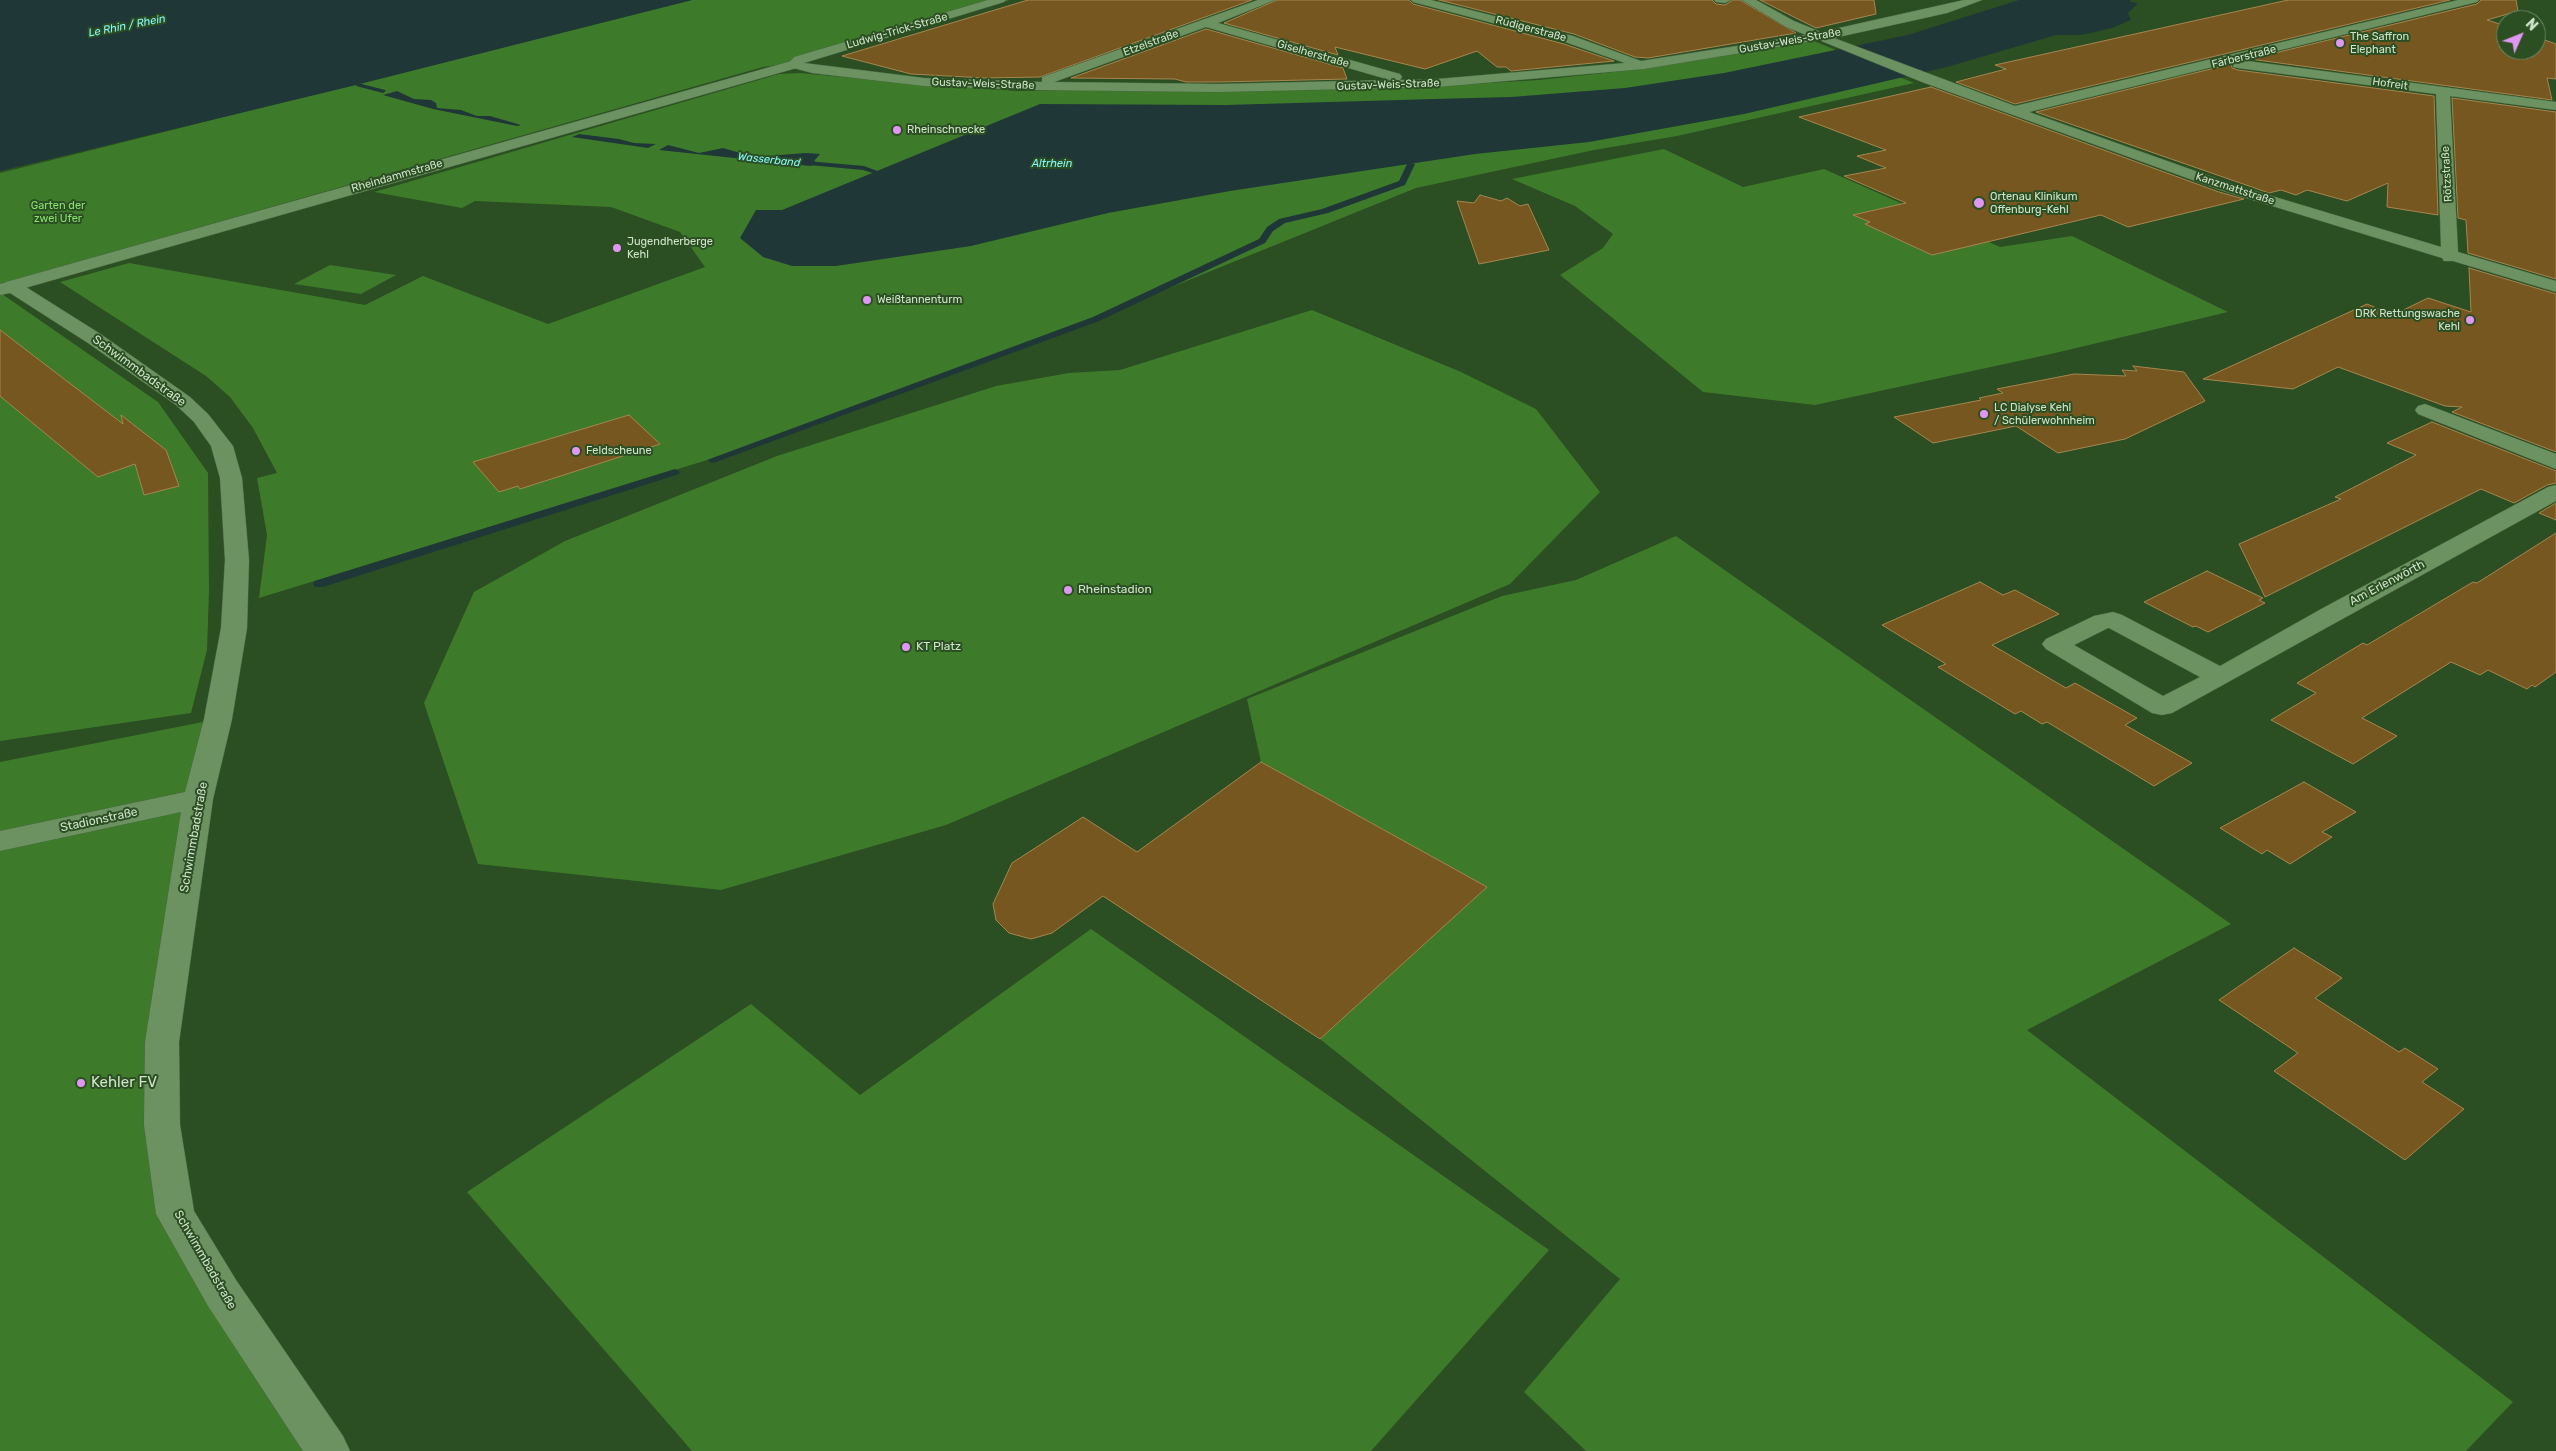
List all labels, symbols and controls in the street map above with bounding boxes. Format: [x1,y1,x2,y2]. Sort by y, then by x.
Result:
street label: Ludwig-Trick-Straße [845,10,949,52]
north arrow [2496,10,2546,60]
water label: Le Rhin / Rhein [87,12,167,40]
street label: Rüdigerstraße [1494,13,1568,45]
text: N [2522,15,2541,34]
street label: Gustav-Weis-Straße [1738,26,1842,56]
street label: Etzelstraße [1122,27,1180,59]
place label: The Saffron Elephant [2350,30,2409,56]
street label: Giselherstraße [1275,37,1351,71]
marker: The Saffron Elephant [2334,37,2346,49]
street label: Färberstraße [2210,43,2278,71]
street label: Hofreit [2371,75,2409,93]
street label: Gustav-Weis-Straße [931,76,1035,92]
street label: Gustav-Weis-Straße [1336,77,1440,93]
place label: Rheinschnecke [907,123,985,137]
marker: Rheinschnecke [891,124,903,136]
street label: Rötzstraße [2439,146,2455,202]
water label: Wasserband [737,150,801,170]
street label: Rheindammstraße [350,157,444,195]
water label: Altrhein [1032,157,1072,171]
street label: Kanzmattstraße [2194,170,2276,208]
place label: Ortenau Klinikum Offenburg-Kehl [1990,190,2077,216]
marker: Ortenau Klinikum Offenburg-Kehl [1972,196,1986,210]
park label: Garten der zwei Ufer [31,199,85,225]
place label: Jugendherberge Kehl [627,235,713,261]
marker: Jugendherberge Kehl [611,242,623,254]
place label: Weißtannenturm [877,293,962,307]
marker: Weißtannenturm [861,294,873,306]
place label: DRK Rettungswache Kehl [2355,307,2460,333]
marker: DRK Rettungswache Kehl [2464,314,2476,326]
street label: Schwimmbadstraße [90,332,188,410]
place label: LC Dialyse Kehl / Schülerwohnheim [1994,401,2095,427]
marker: LC Dialyse Kehl / Schülerwohnheim [1978,408,1990,420]
place label: Feldscheune [586,444,652,458]
marker: Feldscheune [570,445,582,457]
street label: Am Erlenwörth [2347,557,2427,609]
place label: Rheinstadion [1078,583,1152,597]
marker: Rheinstadion [1062,584,1074,596]
place label: KT Platz [916,640,961,654]
marker: KT Platz [900,641,912,653]
street label: Schwimmbadstraße [177,781,211,893]
street label: Stadionstraße [59,805,139,835]
place label: Kehler FV [91,1074,157,1092]
marker: Kehler FV [75,1077,87,1089]
street label: Schwimmbadstraße [171,1208,239,1312]

